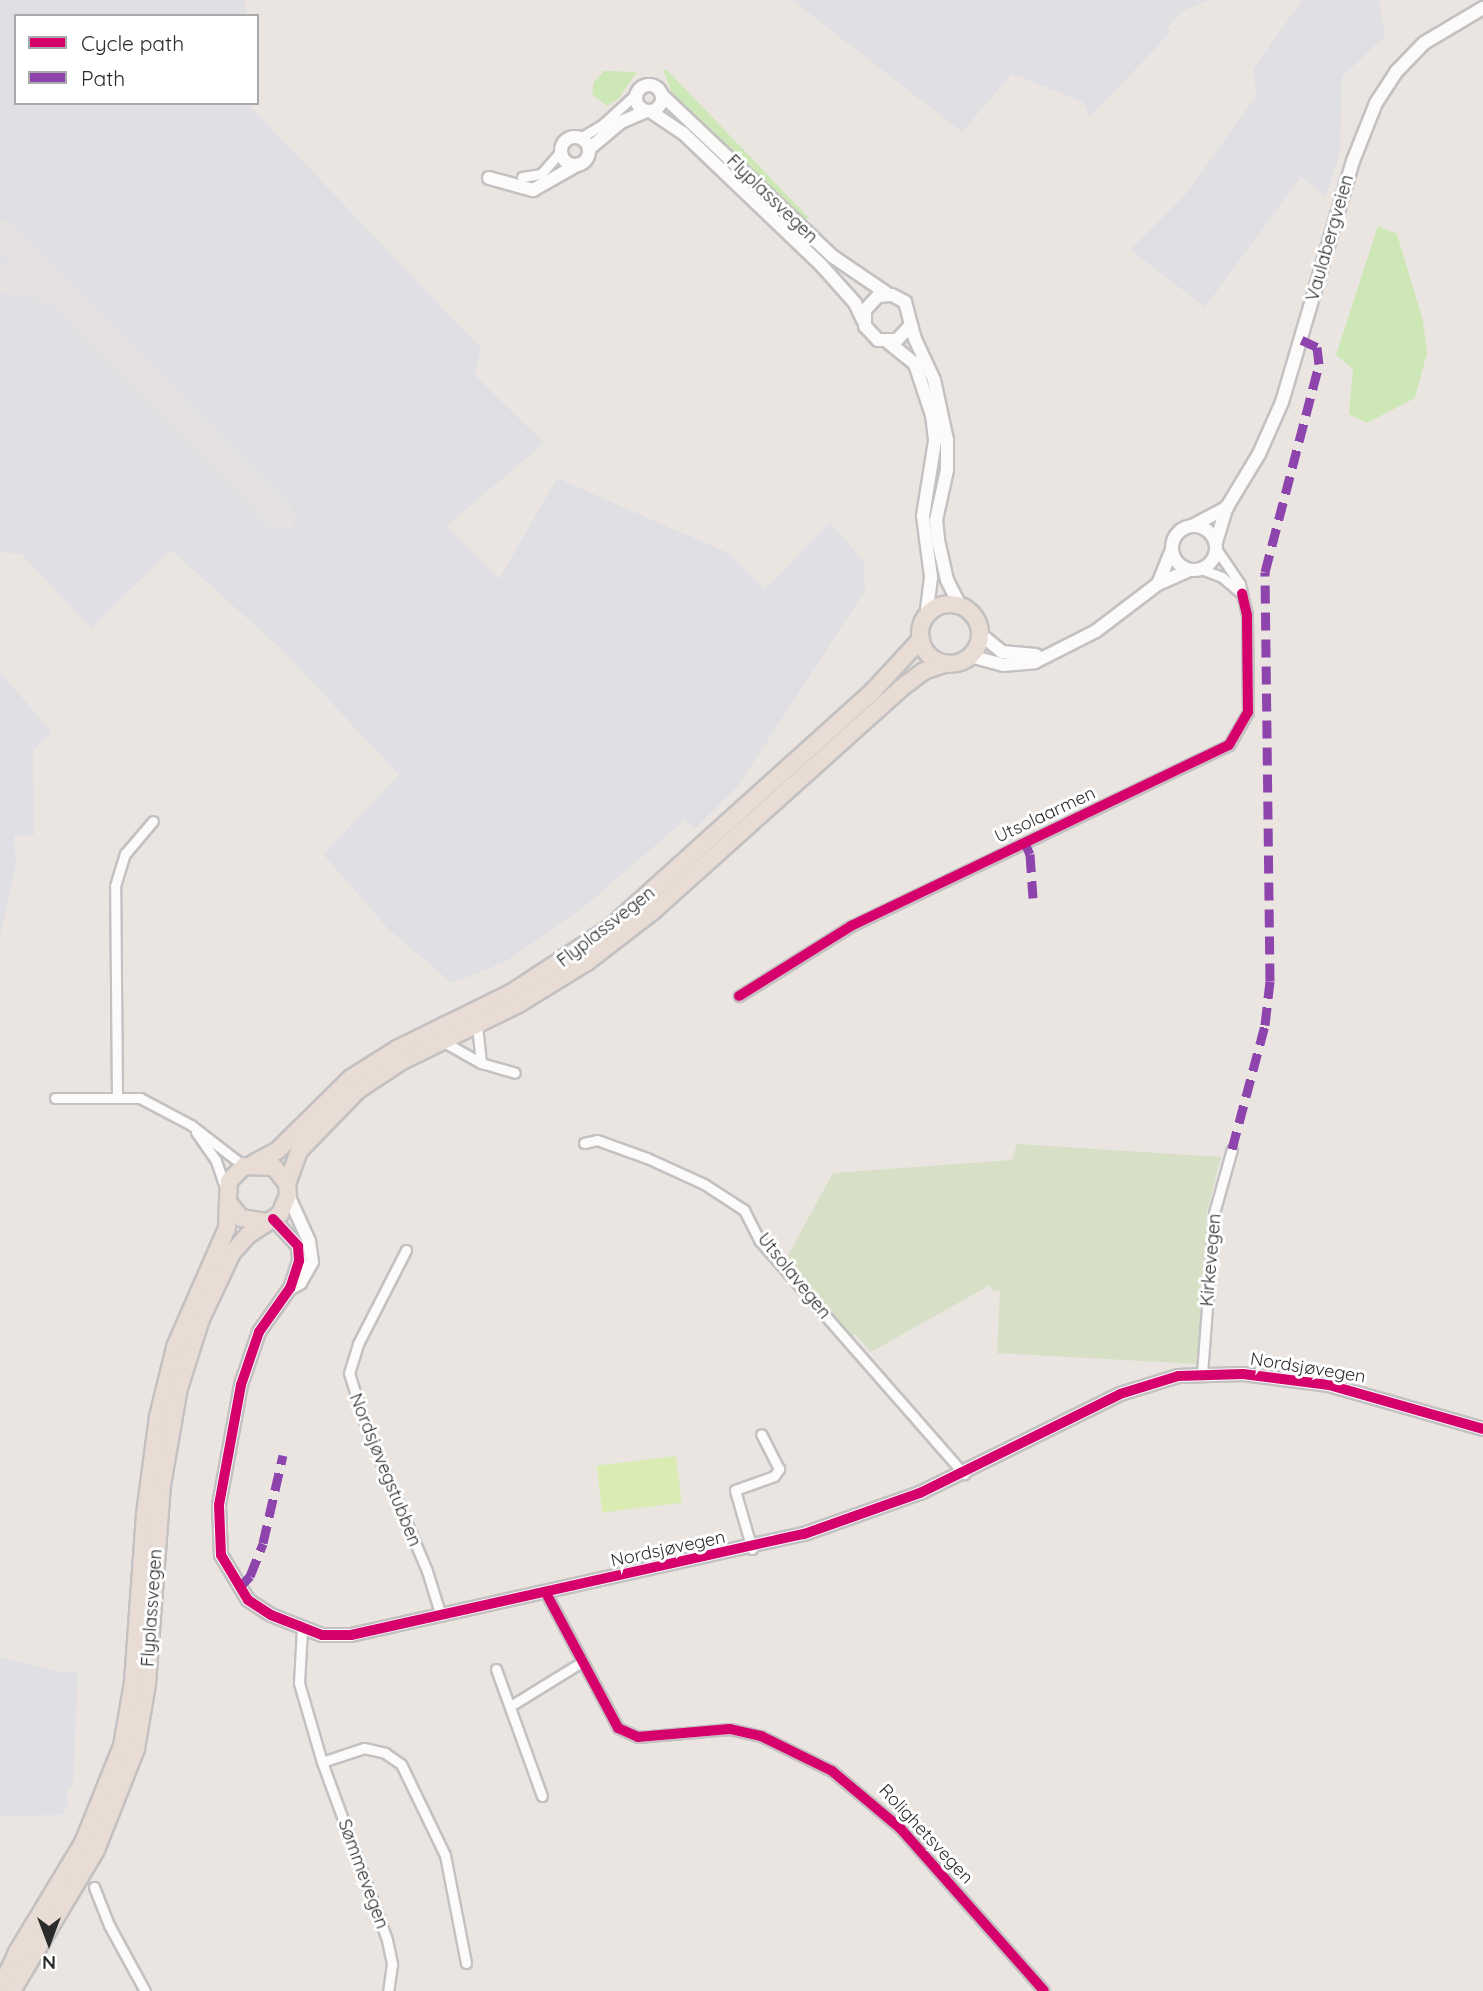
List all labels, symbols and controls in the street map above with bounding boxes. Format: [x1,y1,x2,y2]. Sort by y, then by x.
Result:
legend [14,14,259,105]
text: Cycle path [81,30,184,56]
text: Path [81,65,125,91]
street label: Flyplassvegen [722,150,822,248]
street label: Vaulabergveien [1302,172,1358,304]
street label: Utsolaarmen [991,782,1099,848]
street label: Flyplassvegen [553,882,659,972]
street label: Kirkevegen [1196,1213,1226,1307]
street label: Utsolavegen [753,1229,835,1323]
street label: Nordsjøvegen [1249,1348,1367,1388]
street label: Nordsjøvegstubben [344,1390,426,1550]
street label: Nordsjøvegen [609,1526,727,1572]
street label: Flyplassvegen [137,1548,167,1668]
street label: Rolighetsvegen [874,1780,978,1888]
street label: Sømmevegen [333,1816,393,1932]
north arrow [14,1907,84,1977]
text: N [42,1951,56,1975]

